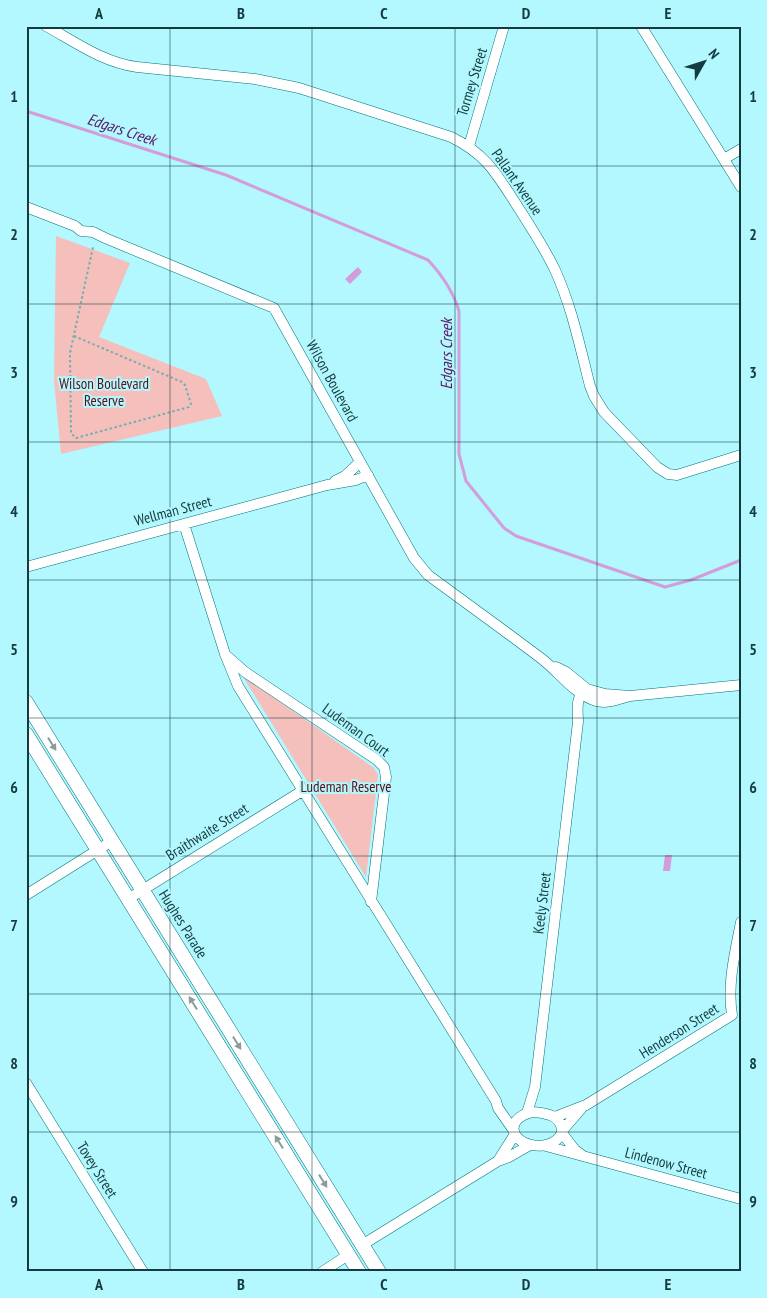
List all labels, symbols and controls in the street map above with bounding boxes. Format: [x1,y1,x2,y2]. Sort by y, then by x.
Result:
text: A [94,3,104,23]
text: B [237,3,245,23]
text: C [380,3,388,23]
text: D [522,3,531,23]
text: E [665,3,672,23]
north arrow [680,38,730,88]
street label: Tormey Street [452,45,491,119]
text: N [705,45,723,62]
text: 1 [10,86,18,106]
text: 1 [749,86,757,106]
water label: Edgars Creek [85,109,161,150]
street label: Pallant Avenue [488,145,547,219]
text: 2 [10,224,18,244]
text: 2 [749,224,757,244]
water label: Edgars Creek [436,317,456,390]
street label: Wilson Boulevard [302,337,363,425]
text: 3 [10,362,18,382]
text: 3 [749,362,757,382]
park label: Wilson Boulevard Reserve [59,374,149,410]
street label: Wellman Street [132,491,214,530]
text: 4 [10,501,18,521]
text: 4 [749,501,757,521]
text: 5 [10,639,18,659]
text: 5 [749,639,757,659]
street label: Ludeman Court [319,699,394,760]
one-way arrow [47,737,57,750]
text: 6 [10,777,18,797]
park label: Ludeman Reserve [301,777,391,796]
text: 6 [749,777,757,797]
street label: Braithwaite Street [162,799,252,864]
street label: Keely Street [528,871,555,935]
street label: Hughes Parade [155,886,212,962]
text: 7 [10,915,18,935]
text: 7 [749,915,757,935]
one-way arrow [188,997,198,1010]
street label: Henderson Street [636,999,722,1062]
one-way arrow [233,1036,242,1049]
text: 8 [10,1053,18,1073]
text: 8 [749,1053,757,1073]
one-way arrow [274,1135,283,1148]
street label: Tovey Street [73,1138,122,1201]
street label: Lindenow Street [623,1142,709,1183]
one-way arrow [318,1174,328,1187]
text: 9 [10,1191,18,1211]
text: 9 [749,1191,757,1211]
text: A [94,1274,104,1294]
text: B [237,1274,245,1294]
text: C [380,1274,388,1294]
text: D [522,1274,531,1294]
text: E [665,1274,672,1294]

